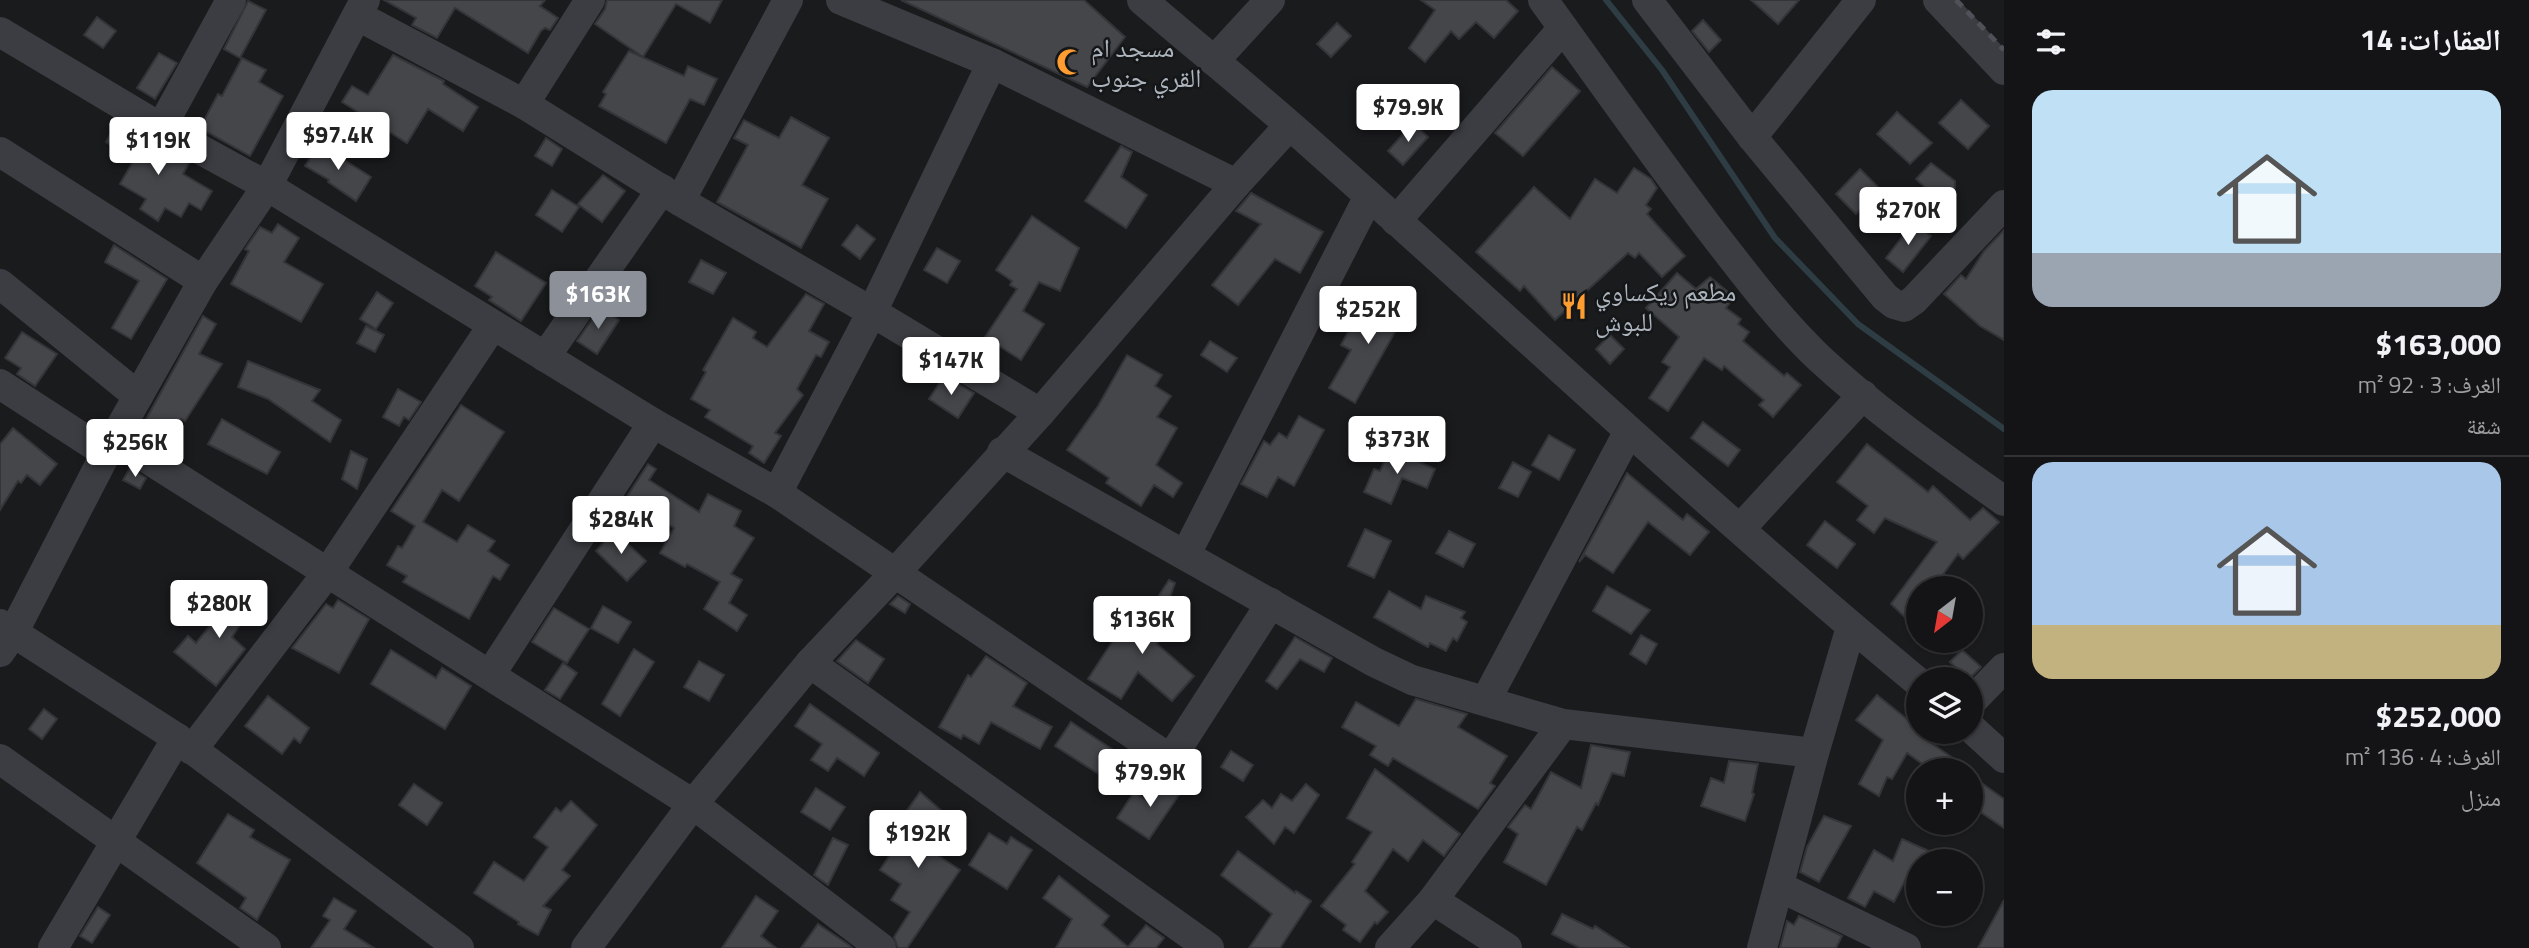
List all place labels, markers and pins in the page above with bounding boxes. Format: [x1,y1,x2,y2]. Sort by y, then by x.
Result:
place label: مسجد ام القري جنوب [1091,28,1201,98]
mosque icon: مسجد ام القري جنوب [1055,47,1085,77]
pin: $79.9K [1351,85,1465,144]
pin: $97.4K [281,113,395,172]
pin: $119K [109,118,207,177]
pin: $270K [1859,188,1957,247]
pin: $163K [549,272,647,331]
place label: مطعم ريكساوي للبوش [1595,272,1736,341]
pin: $252K [1319,286,1417,346]
restaurant icon: مطعم ريكساوي للبوش [1559,291,1589,321]
pin: $147K [902,338,1000,397]
pin: $373K [1348,416,1446,476]
pin: $256K [86,420,184,479]
pin: $284K [572,496,670,556]
pin: $280K [170,580,268,640]
pin: $136K [1093,596,1191,656]
pin: $79.9K [1093,750,1207,809]
pin: $192K [869,810,967,870]

